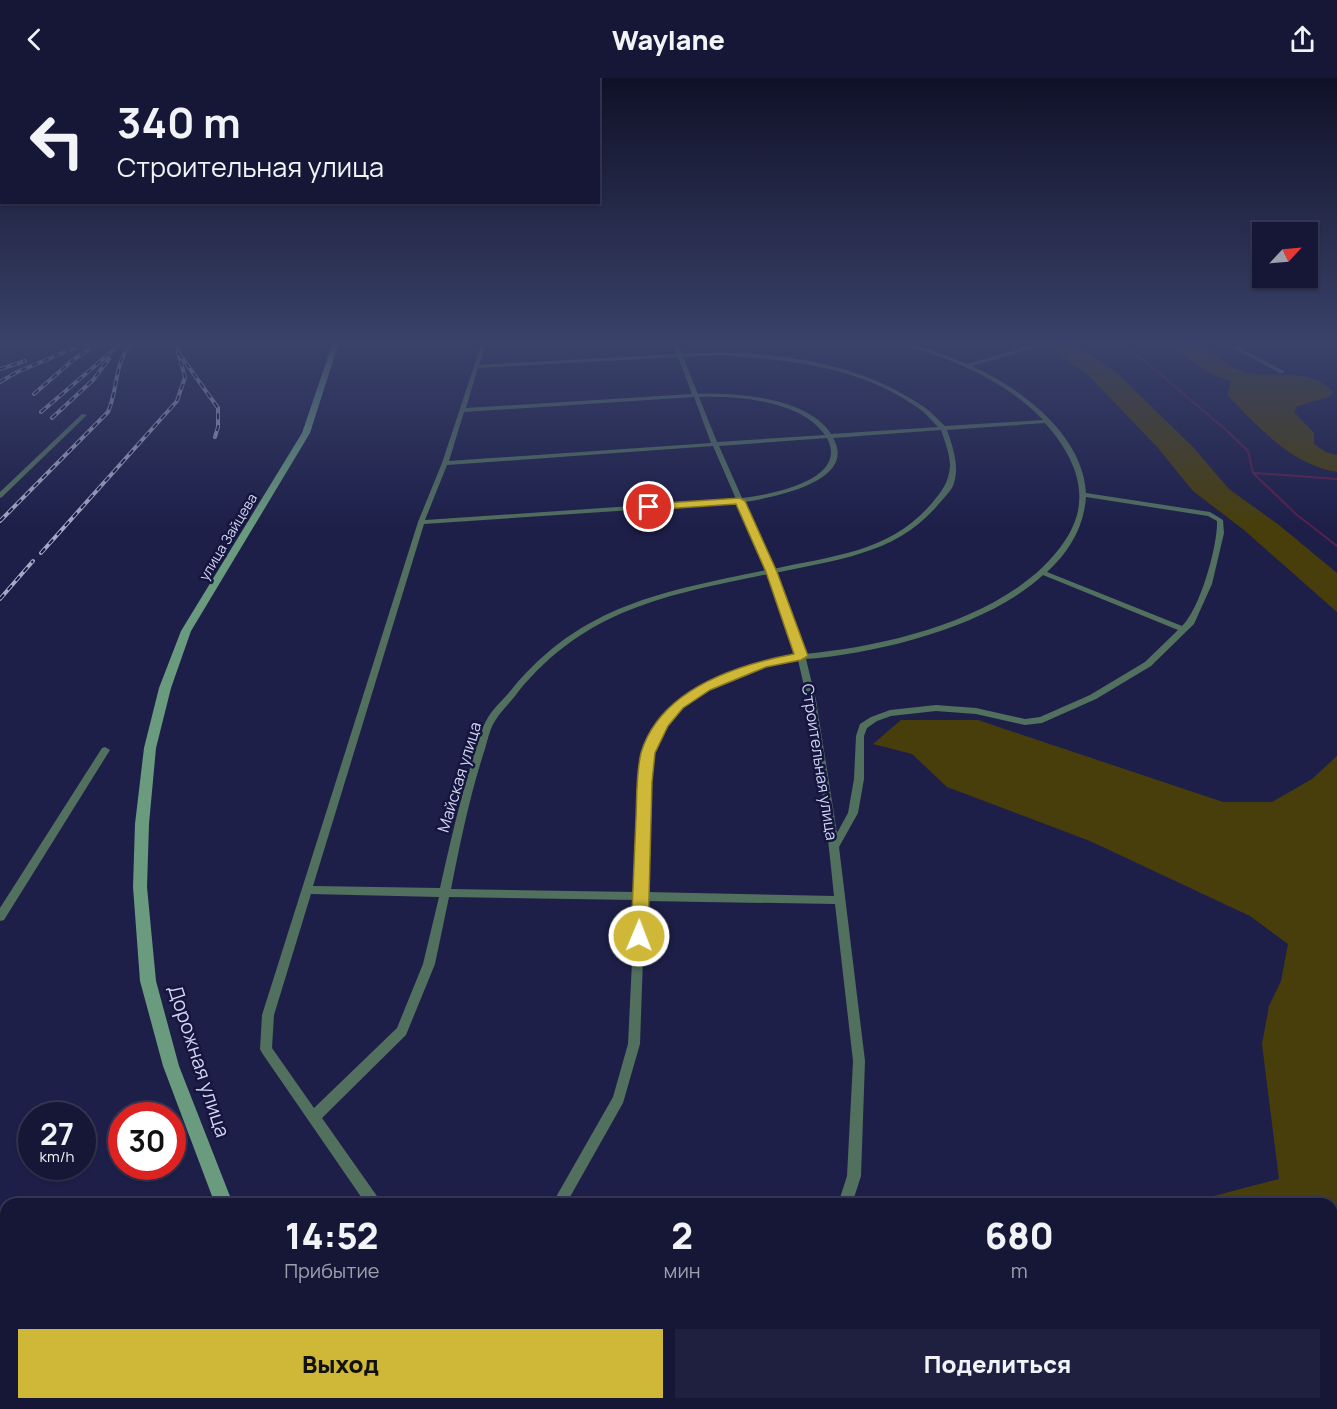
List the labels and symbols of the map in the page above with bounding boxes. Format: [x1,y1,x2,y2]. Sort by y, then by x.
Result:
north arrow [1252,222,1318,288]
pin [623,481,674,532]
street label: улица Зайцева [194,490,261,584]
street label: Строительная улица [797,682,843,842]
street label: Майская улица [432,719,486,835]
position arrow [607,904,671,968]
street label: Дорожная улица [162,981,237,1140]
speed limit sign: 30 [108,1102,186,1180]

